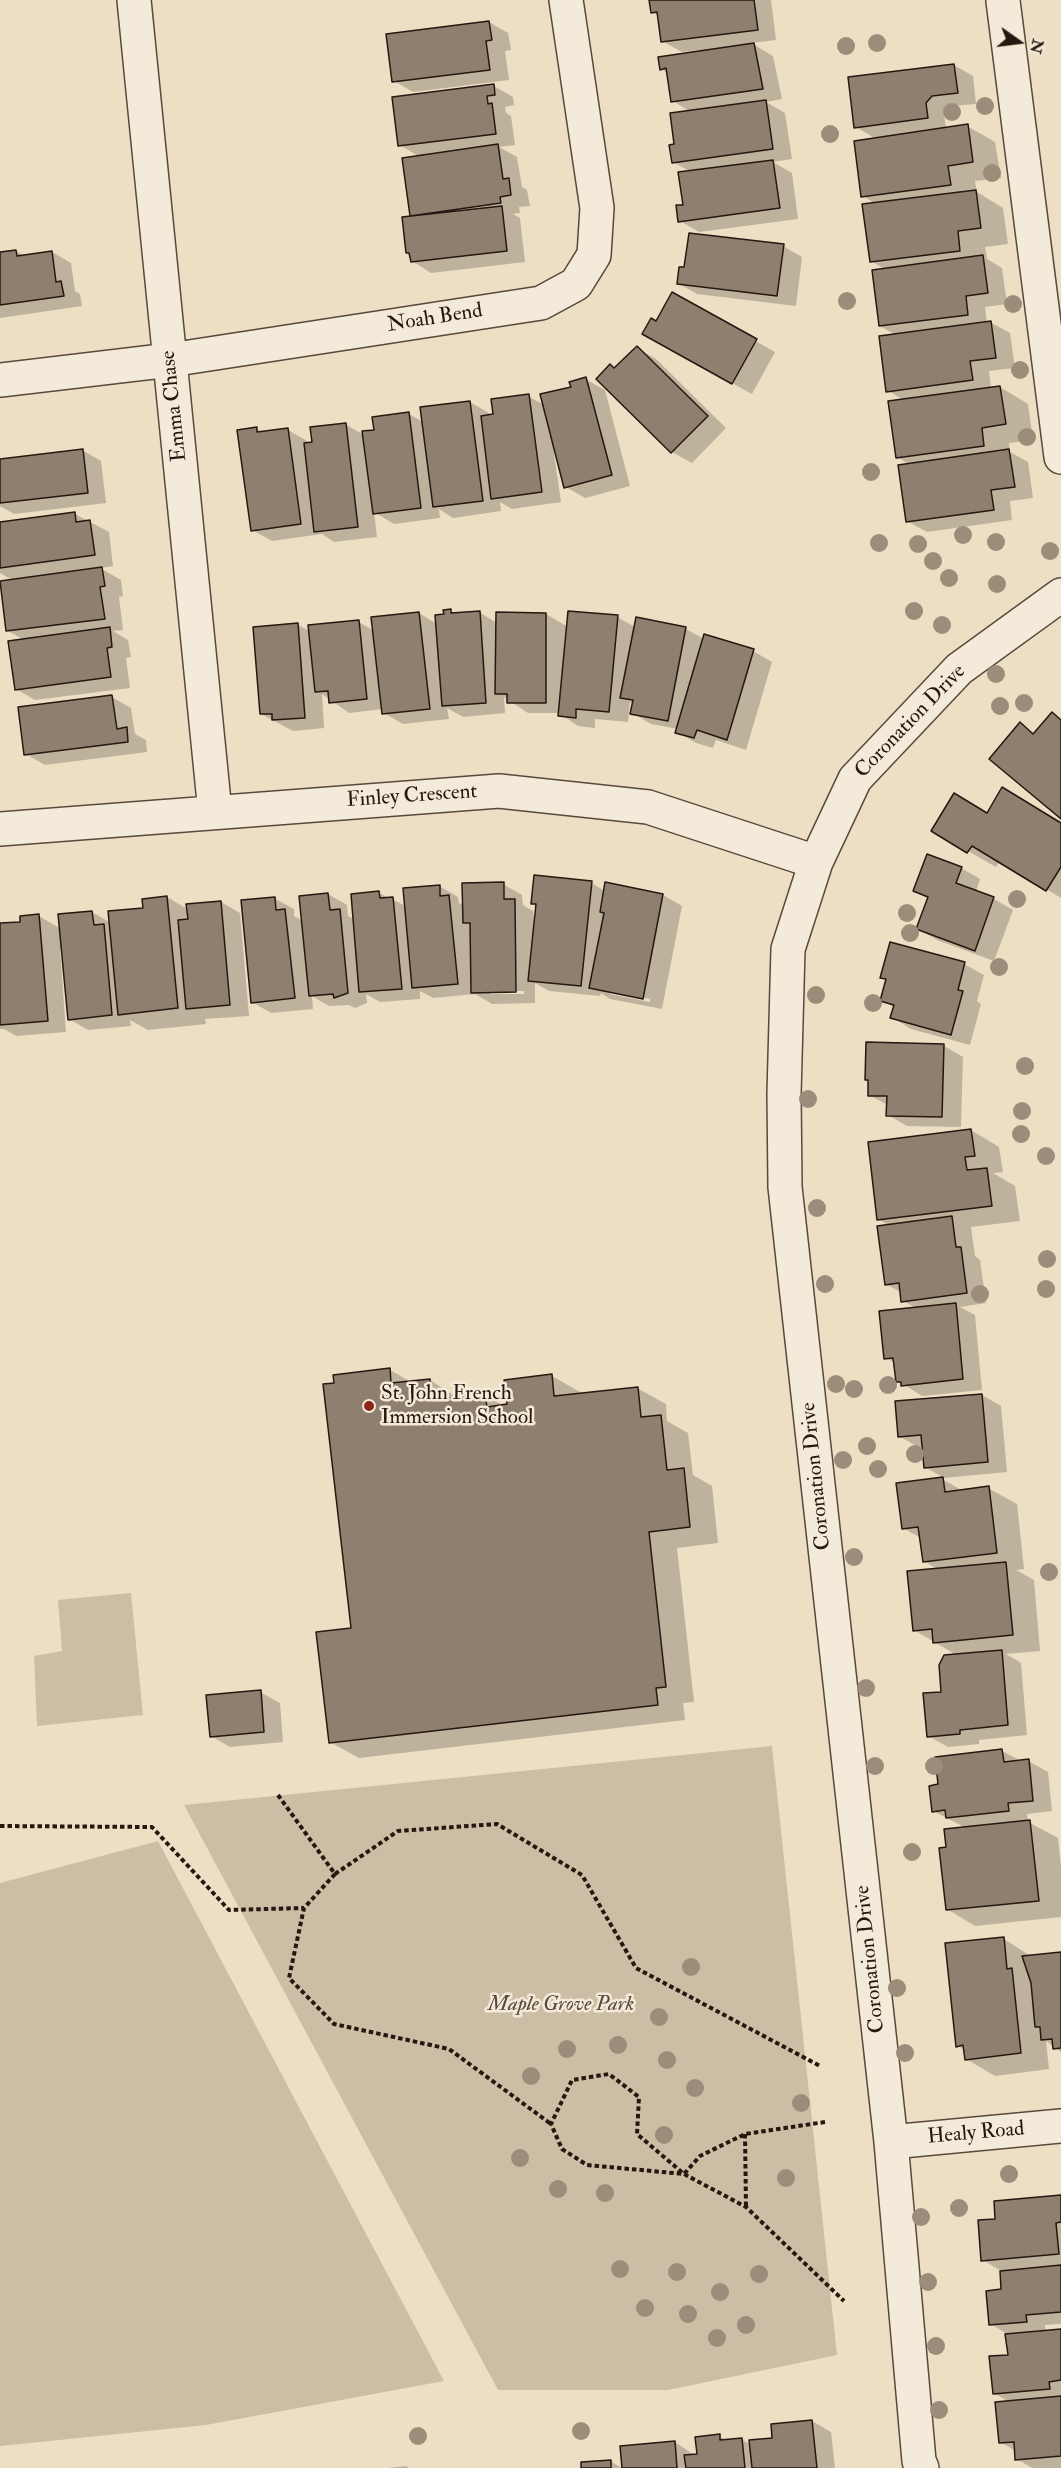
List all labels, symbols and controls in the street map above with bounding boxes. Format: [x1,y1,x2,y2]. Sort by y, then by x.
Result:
north arrow [989,12,1049,72]
text: N [1025,37,1048,56]
street label: Noah Bend [386,299,484,339]
street label: Emma Chase [157,349,193,463]
street label: Coronation Drive [850,660,972,784]
street label: Finley Crescent [346,780,478,814]
place label: St. John French Immersion School [381,1381,533,1431]
marker: St. John French Immersion School [362,1399,376,1413]
street label: Coronation Drive [797,1401,837,1551]
street label: Coronation Drive [851,1884,891,2034]
park label: Maple Grove Park [488,1992,634,2018]
street label: Healy Road [926,2117,1026,2151]

